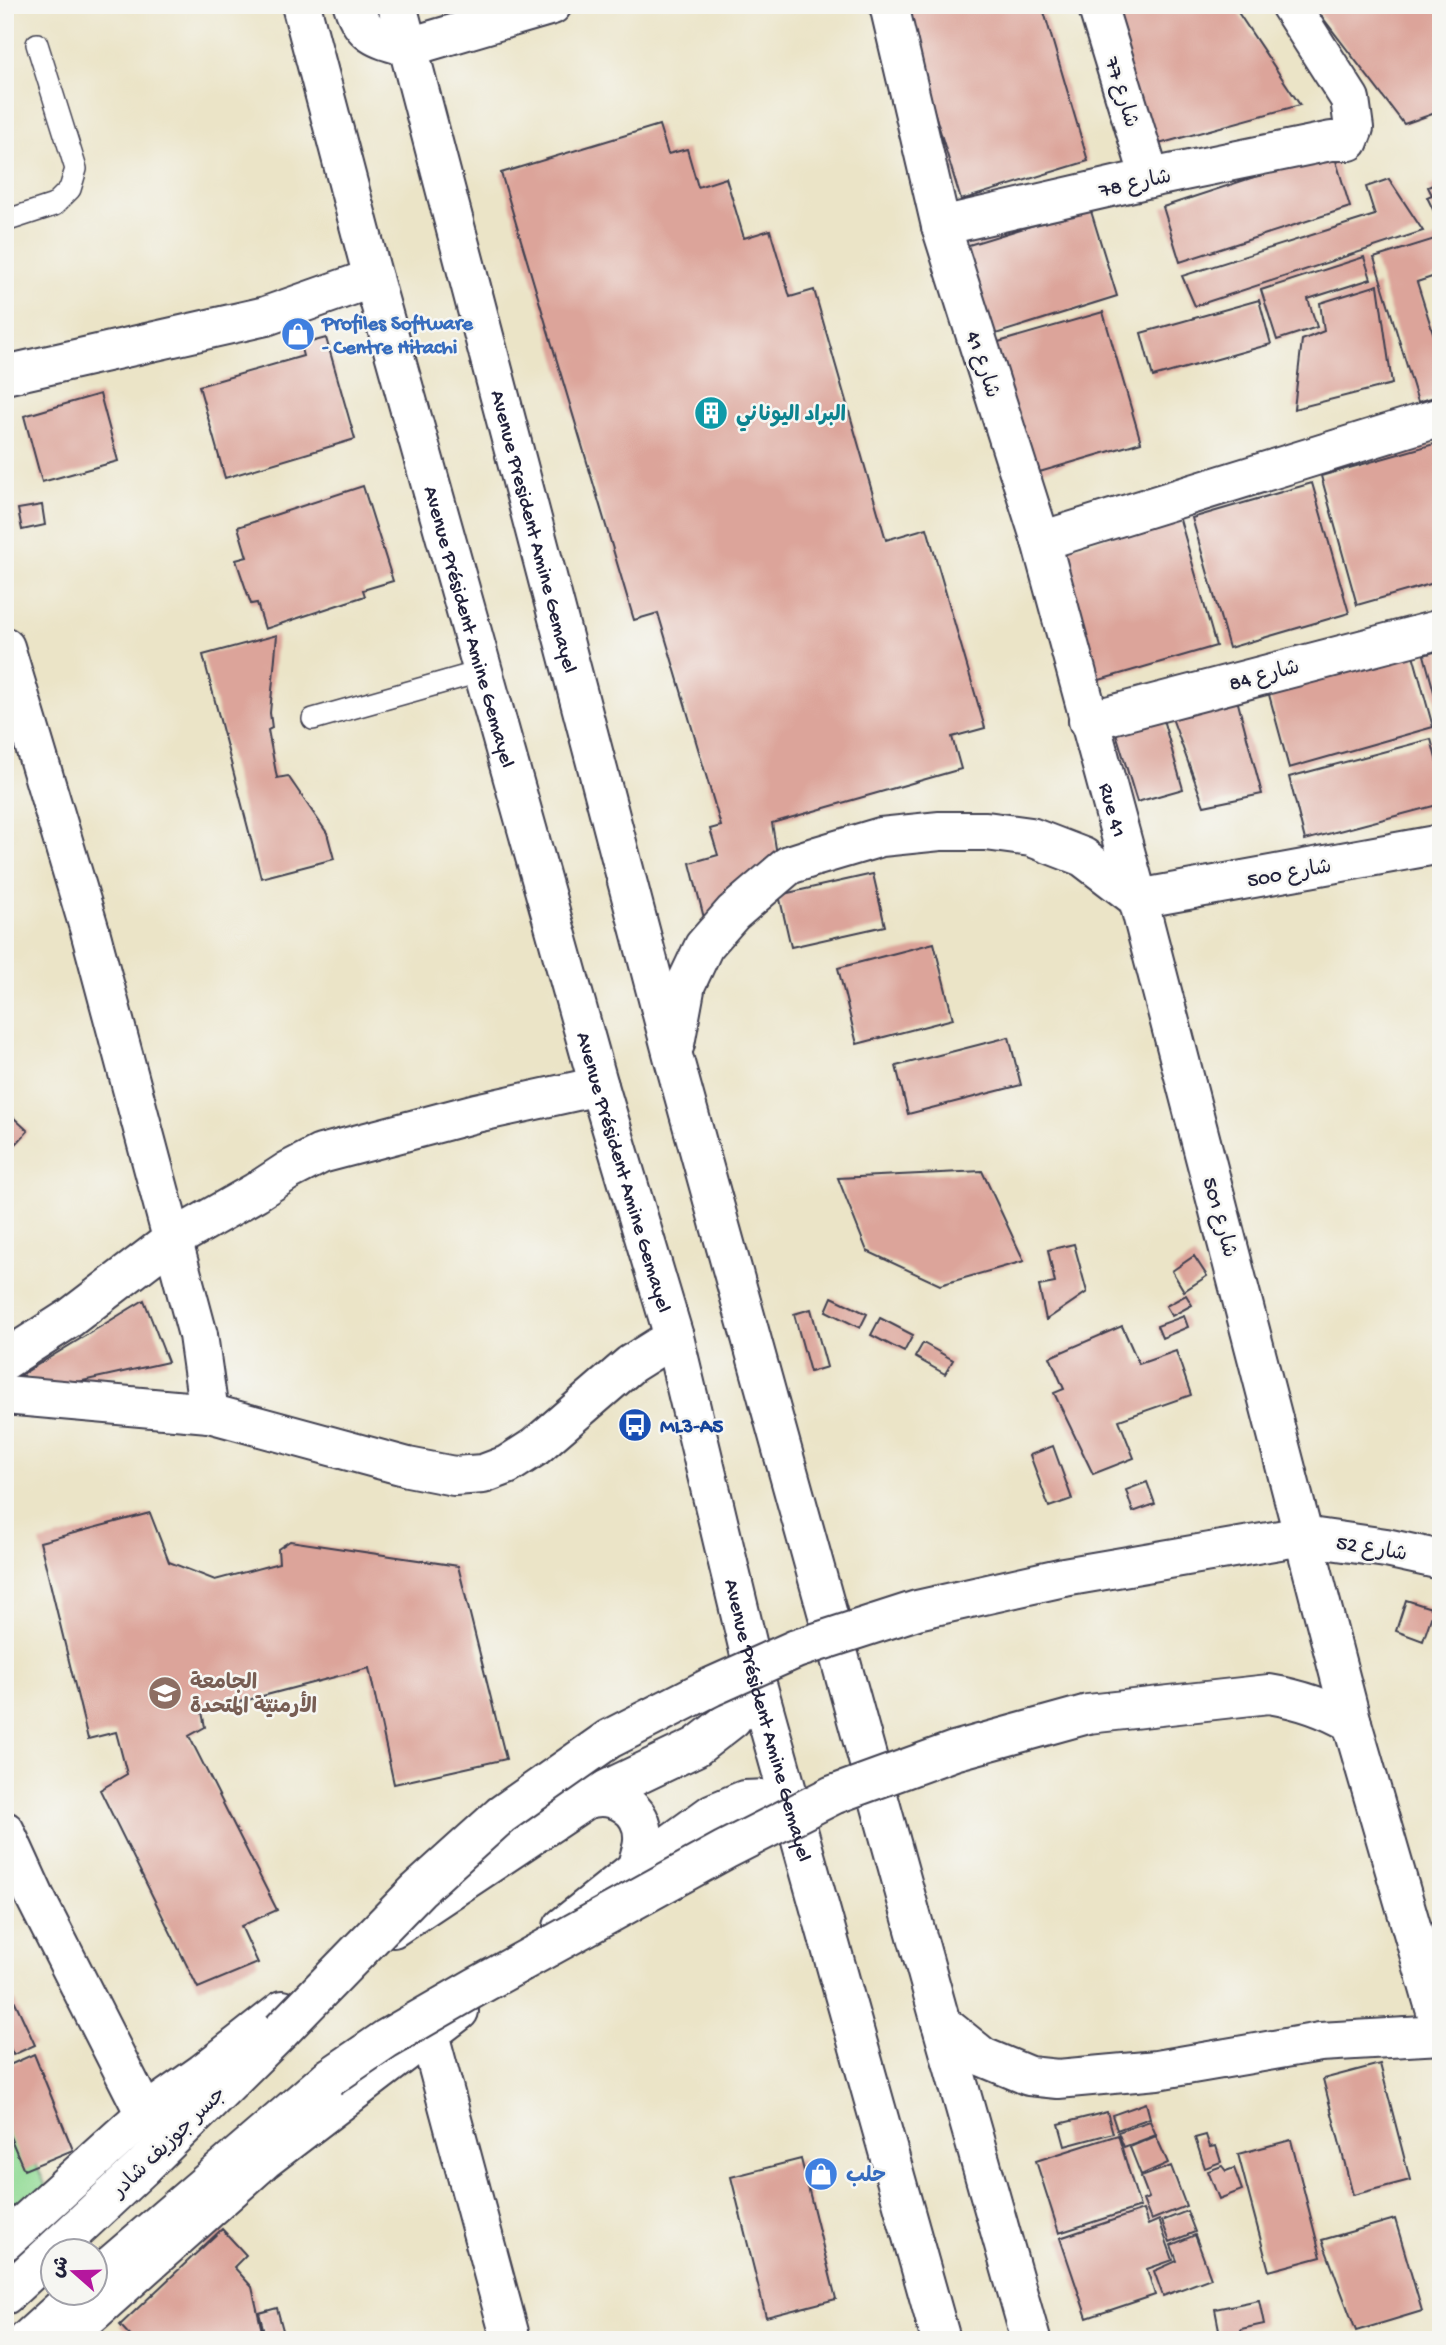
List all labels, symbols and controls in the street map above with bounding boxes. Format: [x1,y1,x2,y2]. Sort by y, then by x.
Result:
street label: شارع 77 [1097,54,1142,131]
street label: شارع 78 [1097,166,1174,205]
place label: Profiles Software - Centre Hitachi [321,313,474,362]
shop icon: Profiles Software - Centre Hitachi [279,315,317,353]
street label: شارع 41 [958,328,1003,402]
street label: Avenue President Amine Gemayel [483,388,581,676]
building icon: البراد اليوناني [692,394,730,432]
place label: البراد اليوناني [736,404,846,432]
street label: Avenue Président Amine Gemayel [416,484,518,771]
street label: شارع 84 [1227,656,1303,699]
street label: Rue 41 [1091,781,1130,841]
street label: شارع 500 [1245,856,1334,895]
street label: Avenue Président Amine Gemayel [569,1030,675,1316]
street label: شارع 501 [1195,1175,1240,1261]
bus stop icon: ML3-A5 [616,1406,654,1444]
place label: ML3-A5 [660,1416,723,1441]
street label: شارع 52 [1334,1532,1409,1569]
street label: Avenue Président Amine Gemayel [716,1577,815,1865]
place label: الجامعة الأرمنيّة المتحدة [190,1671,317,1721]
school or university icon: الجامعة الأرمنيّة المتحدة [146,1674,184,1712]
street label: جسر جوزيف شادر [107,2083,233,2206]
shop icon: حلب [802,2155,840,2193]
place label: حلب [846,2165,886,2190]
north arrow [38,2236,108,2306]
text: ش [47,2254,76,2281]

